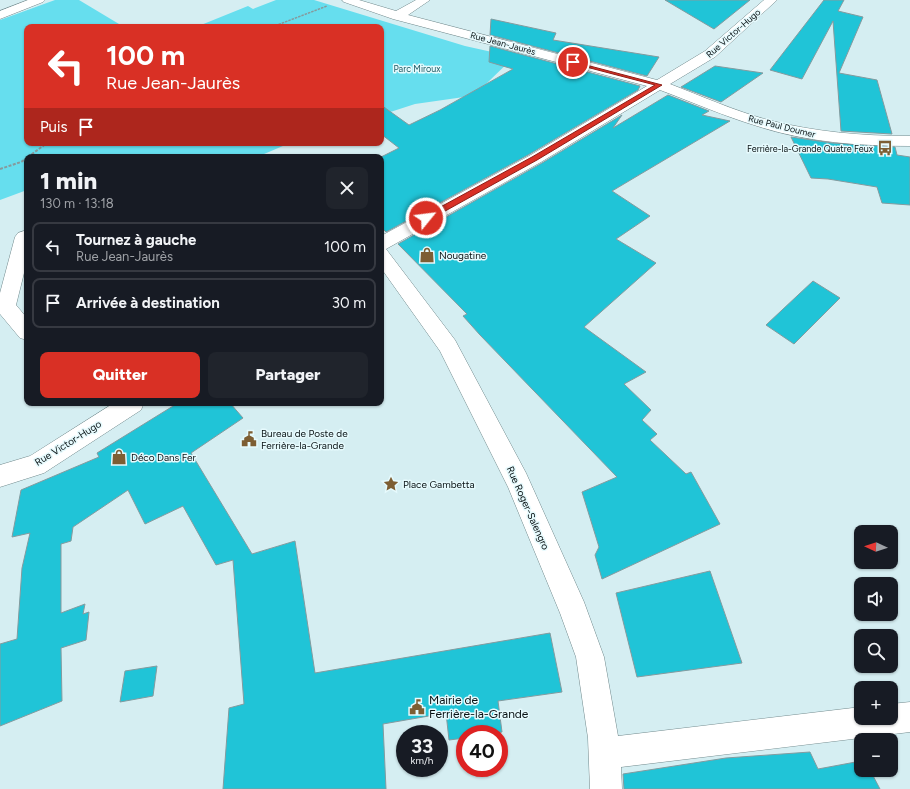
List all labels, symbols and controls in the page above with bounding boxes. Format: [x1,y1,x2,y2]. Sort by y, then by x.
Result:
street label: Rue Victor-Hugo [703,6,763,60]
street label: Rue Jean-Jaurès [469,29,537,57]
text: 100 m [106,38,185,72]
icon: left [40,40,92,92]
pin [556,45,590,79]
icon: arrive [562,51,584,73]
park label: Parc Miroux [393,63,441,74]
text: Rue Jean-Jaurès [106,72,240,94]
street label: Rue Paul Doumer [747,112,817,140]
icon: arrive [75,116,97,138]
text: Puis [40,118,67,136]
bus stop icon: Ferrière-la-Grande Quatre Feux [876,139,894,157]
place label: Ferrière-la-Grande Quatre Feux [747,143,874,154]
text: 1 min [40,166,97,195]
button: close [326,167,368,209]
text: 130 m · 13:18 [40,196,114,211]
position arrow [405,197,447,239]
text: Tournez à gauche [76,231,196,249]
icon: left [42,236,64,258]
text: 100 m [324,238,366,256]
shop icon: Nougatine [418,246,436,264]
text: Rue Jean-Jaurès [76,249,173,264]
place label: Nougatine [439,249,487,262]
icon: arrive [42,292,64,314]
text: Arrivée à destination [76,294,220,312]
text: 30 m [332,294,366,312]
button: Quitter [40,352,200,398]
button: Partager [208,352,368,398]
street label: Rue Victor-Hugo [32,417,104,469]
place label: Bureau de Poste de Ferrière-la-Grande [261,427,348,452]
public building icon: Bureau de Poste de Ferrière-la-Grande [240,430,258,448]
shop icon: Déco Dans Fer [110,448,128,466]
place label: Déco Dans Fer [131,451,197,464]
street label: Rue Roger-Salengro [504,464,552,552]
place icon: Place Gambetta [382,475,400,493]
place label: Place Gambetta [403,478,475,491]
north arrow [854,525,898,569]
map controls [854,525,898,777]
button: sound [854,577,898,621]
button: search [854,629,898,673]
button: + [854,681,898,725]
place label: Mairie de Ferrière-la-Grande [429,693,529,721]
public building icon: Mairie de Ferrière-la-Grande [408,698,426,716]
speed limit sign: 40 [456,725,508,777]
button: − [854,733,898,777]
text: 33 [411,734,433,758]
text: km/h [411,754,433,767]

